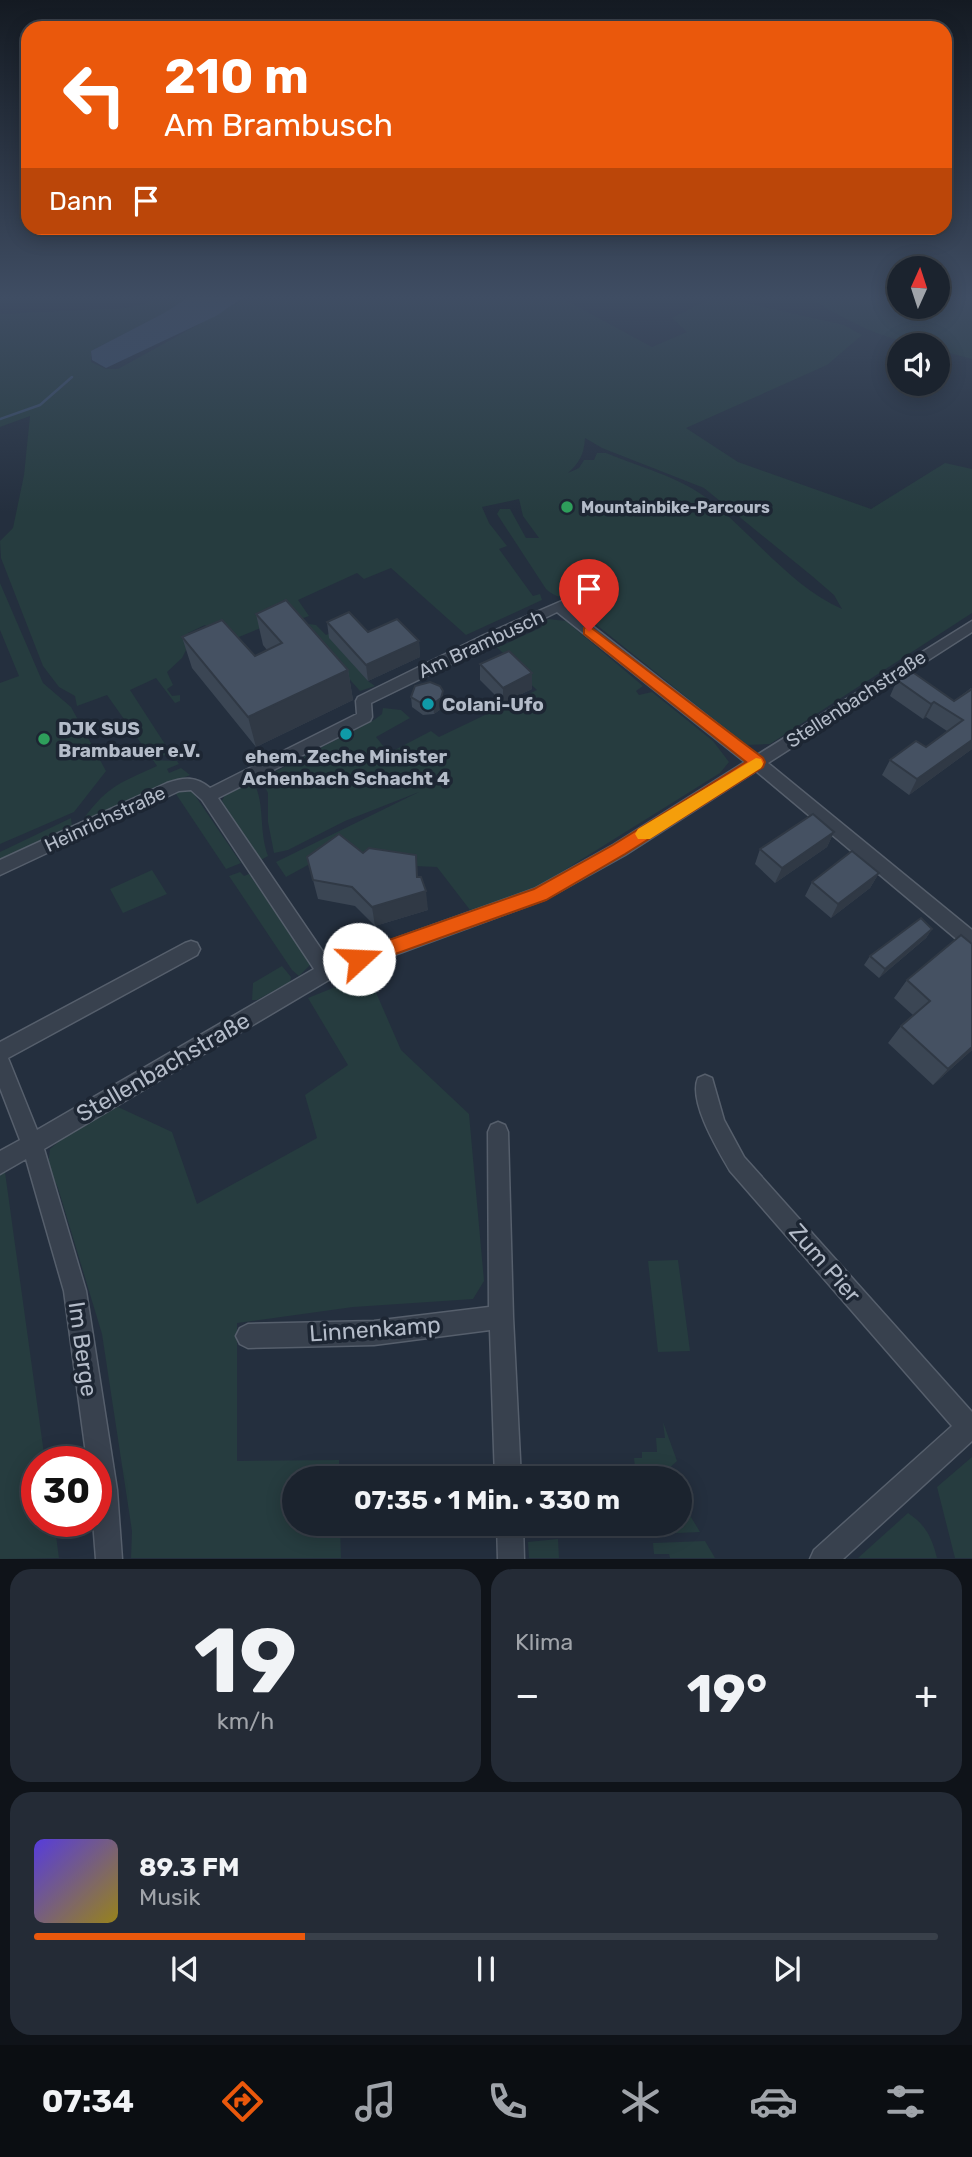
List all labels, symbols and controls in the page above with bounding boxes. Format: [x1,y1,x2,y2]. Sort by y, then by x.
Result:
text: 210 m [164,47,309,105]
icon: left [49,49,140,140]
text: Am Brambusch [164,106,393,144]
icon: arrive [127,182,165,220]
text: Dann [49,186,113,217]
north arrow [887,256,950,318]
map controls [887,256,950,396]
button: sound [887,333,950,396]
place label: Mountainbike-Parcours [581,498,770,517]
marker: Mountainbike-Parcours [559,499,575,515]
pin [559,559,619,631]
icon: arrive [570,570,608,608]
street label: Am Brambusch [415,605,547,683]
street label: Stellenbachstraße [782,645,930,753]
place label: Colani-Ufo [442,693,544,716]
marker: Colani-Ufo [420,696,436,712]
place label: DJK SUS Brambauer e.V. [58,717,200,762]
marker: ehem. Zeche Minister Achenbach Schacht 4 [338,726,354,742]
marker: DJK SUS Brambauer e.V. [36,731,52,747]
place label: ehem. Zeche Minister Achenbach Schacht 4 [242,745,450,790]
street label: Heinrichstraße [41,781,169,857]
position arrow [322,922,396,996]
street label: Stellenbachstraße [71,1006,255,1128]
street label: Zum Pier [783,1218,867,1308]
street label: Im Berge [62,1300,104,1398]
street label: Linnenkamp [308,1310,442,1348]
speed limit sign: 30 [21,1446,112,1537]
text: 07:35 · 1 Min. · 330 m [354,1485,620,1516]
text: 19 [194,1607,297,1715]
text: Klima [515,1628,573,1656]
text: 19° [687,1663,767,1725]
text: − [515,1672,540,1718]
text: + [914,1672,938,1718]
text: km/h [217,1707,274,1735]
text: 89.3 FM [139,1852,240,1883]
text: Musik [139,1883,200,1911]
icon: previous [166,1950,204,1988]
icon: pause [467,1950,505,1988]
icon: next [768,1950,806,1988]
icon: directions [218,2077,267,2126]
icon: music [351,2077,400,2126]
icon: phone [483,2077,532,2126]
icon: climate [616,2077,665,2126]
icon: car [749,2077,798,2126]
icon: filters [881,2077,930,2126]
text: 07:34 [42,2082,134,2120]

